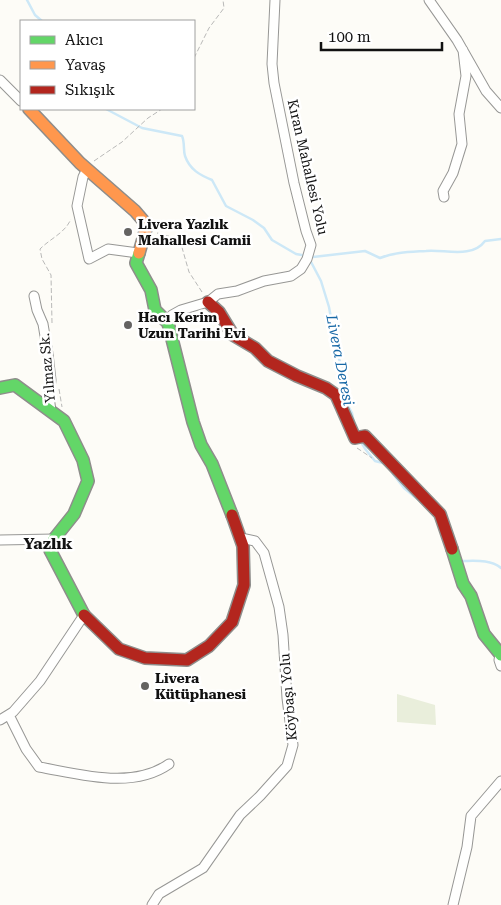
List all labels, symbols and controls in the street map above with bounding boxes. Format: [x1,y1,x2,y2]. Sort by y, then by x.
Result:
legend [20,20,195,110]
scale bar [321,20,442,52]
text: 100 m [328,28,371,46]
text: Akıcı [65,31,103,49]
text: Yavaş [65,56,106,74]
text: Sıkışık [65,81,115,99]
street label: Kıran Mahallesi Yolu [285,97,331,237]
place label: Livera Yazlık Mahallesi Camii [138,216,251,248]
marker: Livera Yazlık Mahallesi Camii [122,226,134,238]
place label: Hacı Kerim Uzun Tarihi Evi [138,309,246,341]
water label: Livera Deresi [322,312,358,407]
marker: Hacı Kerim Uzun Tarihi Evi [122,319,134,331]
street label: Yılmaz Sk. [36,332,58,404]
district label: Yazlık [23,534,73,553]
street label: Köybaşı Yolu [276,652,300,741]
place label: Livera Kütüphanesi [155,670,247,702]
marker: Livera Kütüphanesi [139,680,151,692]

